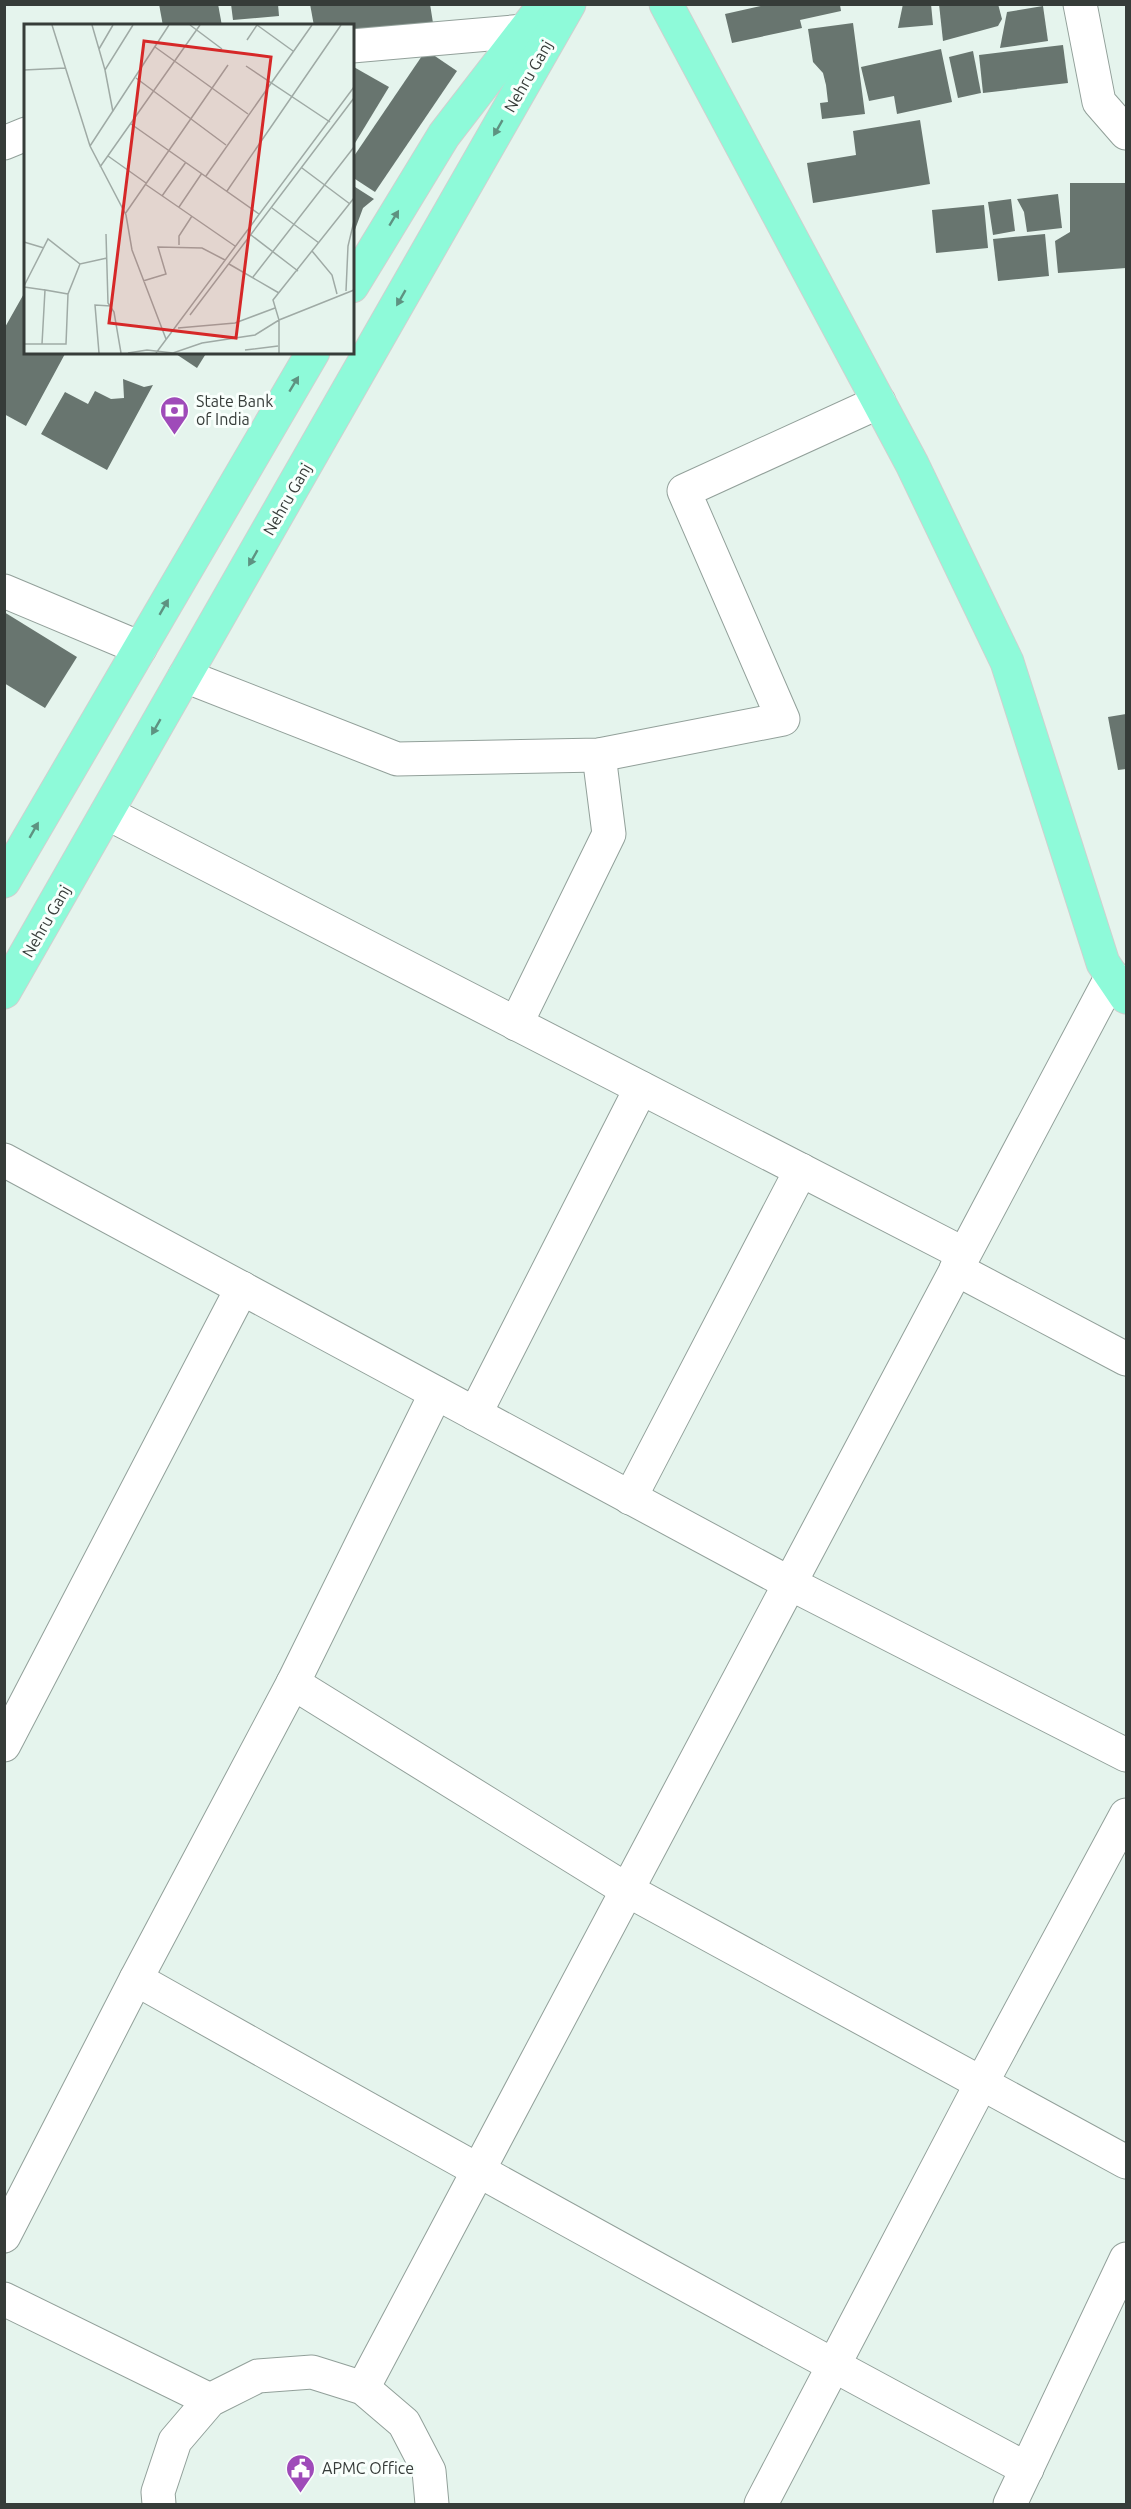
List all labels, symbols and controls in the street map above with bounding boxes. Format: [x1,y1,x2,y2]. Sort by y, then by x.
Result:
inset map [24,24,354,354]
street label: Nehru Ganj [500,37,556,115]
one-way arrow [493,120,503,137]
one-way arrow [388,210,399,226]
one-way arrow [397,289,407,306]
one-way arrow [288,376,299,392]
place label: State Bank of India [196,392,273,428]
bank icon: State Bank of India [159,394,191,436]
street label: Nehru Ganj [259,460,315,538]
one-way arrow [247,550,258,566]
one-way arrow [158,599,169,615]
one-way arrow [151,719,161,736]
one-way arrow [29,821,39,838]
street label: Nehru Ganj [18,882,74,960]
public building icon: APMC Office [285,2452,317,2494]
place label: APMC Office [322,2459,414,2477]

